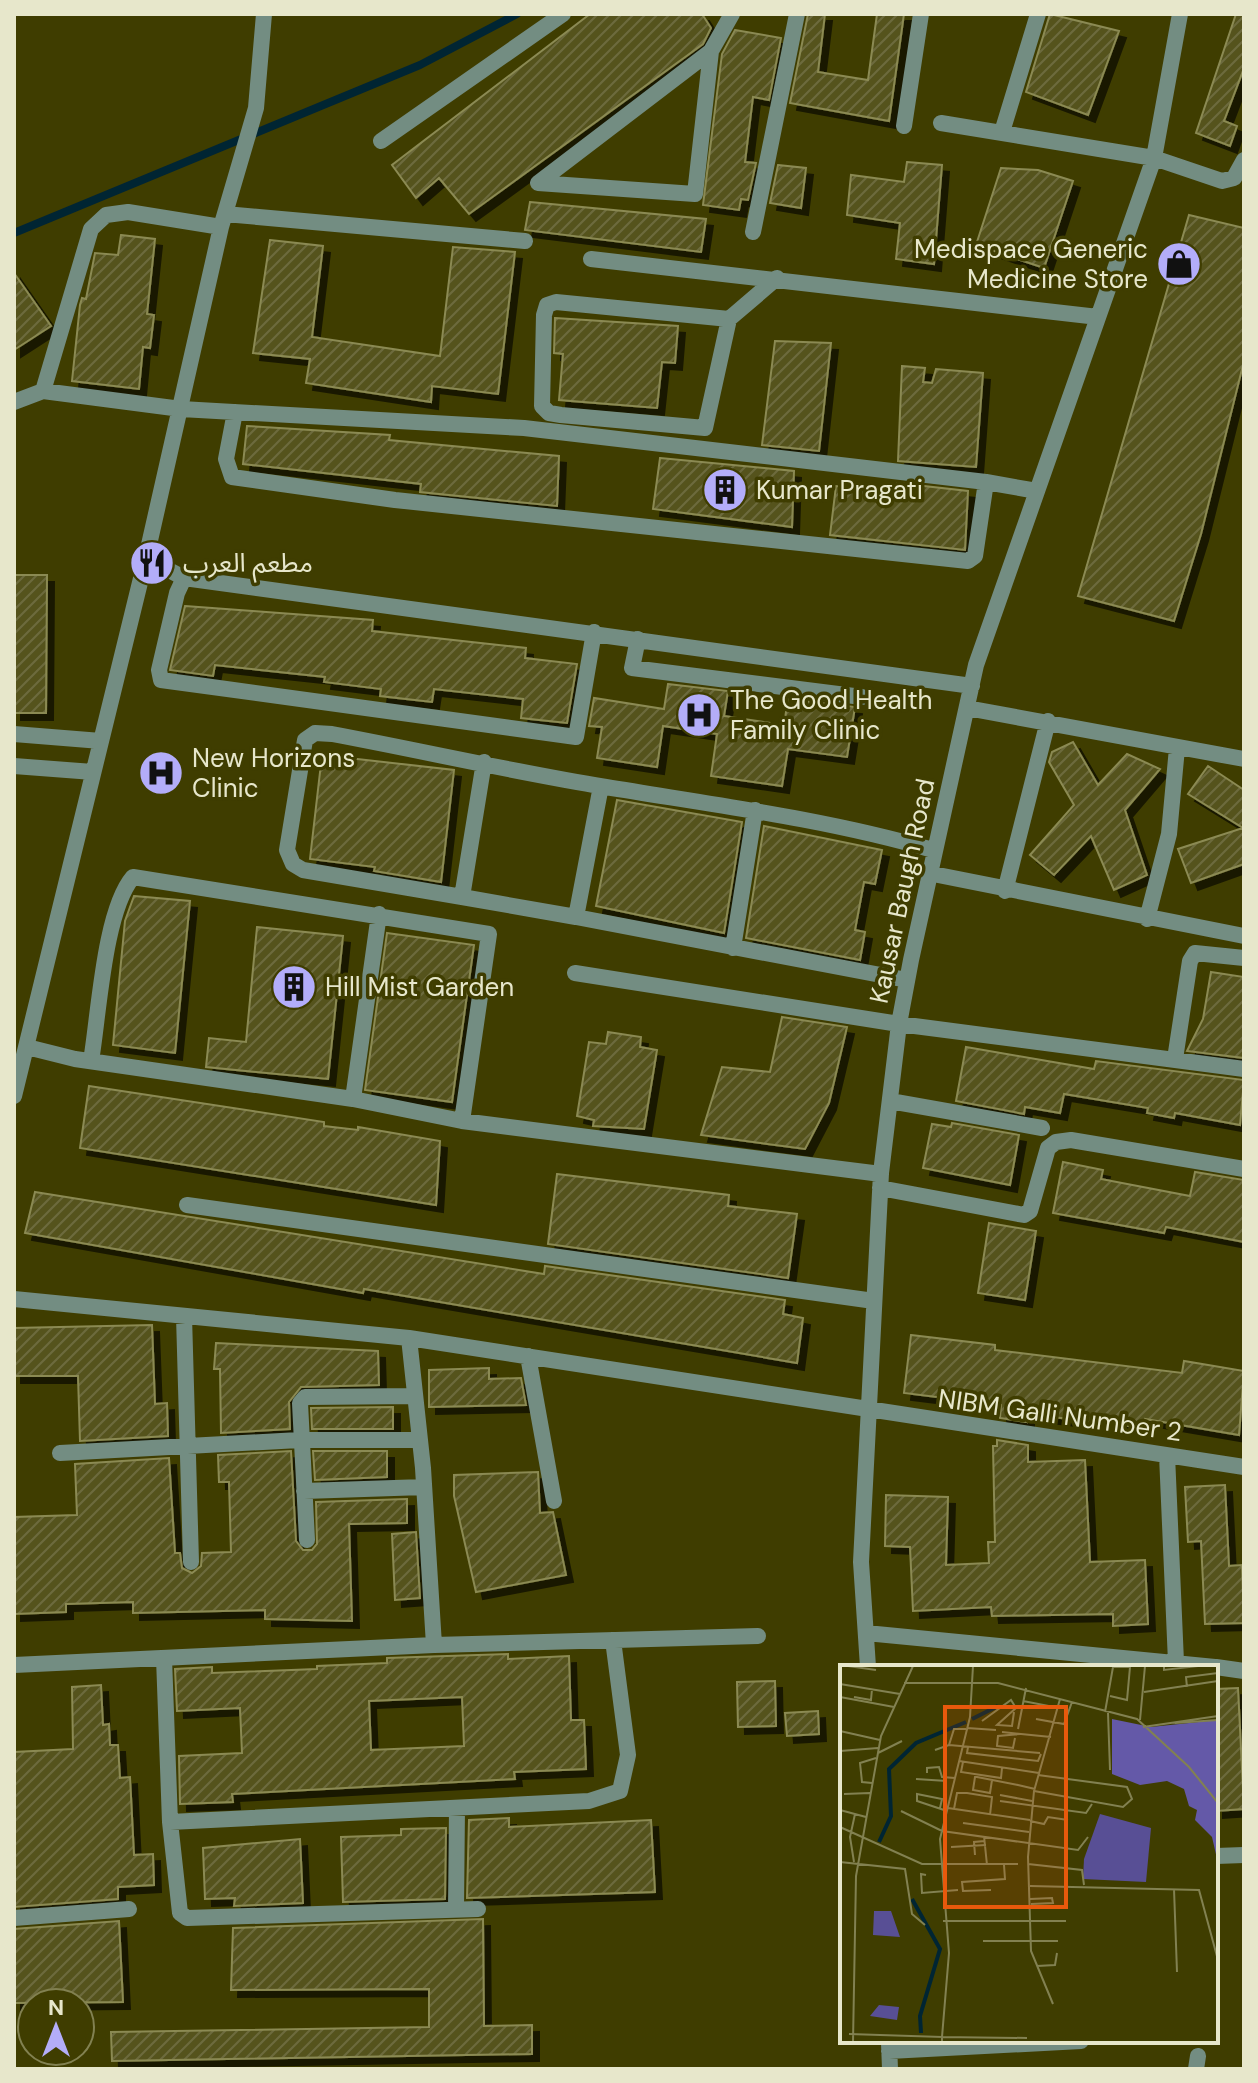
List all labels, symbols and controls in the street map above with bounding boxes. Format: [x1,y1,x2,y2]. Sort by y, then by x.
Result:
place label: Medispace Generic Medicine Store [914,232,1148,296]
shop icon: Medispace Generic Medicine Store [1155,240,1203,288]
building icon: Kumar Pragati [701,466,749,514]
place label: Kumar Pragati [756,473,923,507]
restaurant icon: مطعم العرب [128,539,176,587]
place label: مطعم العرب [183,546,313,583]
place label: The Good Health Family Clinic [730,683,933,747]
hospital icon: The Good Health Family Clinic [675,691,723,739]
place label: New Horizons Clinic [192,741,355,805]
hospital icon: New Horizons Clinic [137,749,185,797]
street label: Kausar Baugh Road [862,775,942,1007]
building icon: Hill Mist Garden [270,963,318,1011]
place label: Hill Mist Garden [325,970,514,1004]
street label: NIBM Galli Number 2 [936,1381,1184,1449]
inset map [840,1665,1218,2043]
north arrow [16,1987,96,2067]
text: N [48,1993,64,2022]

